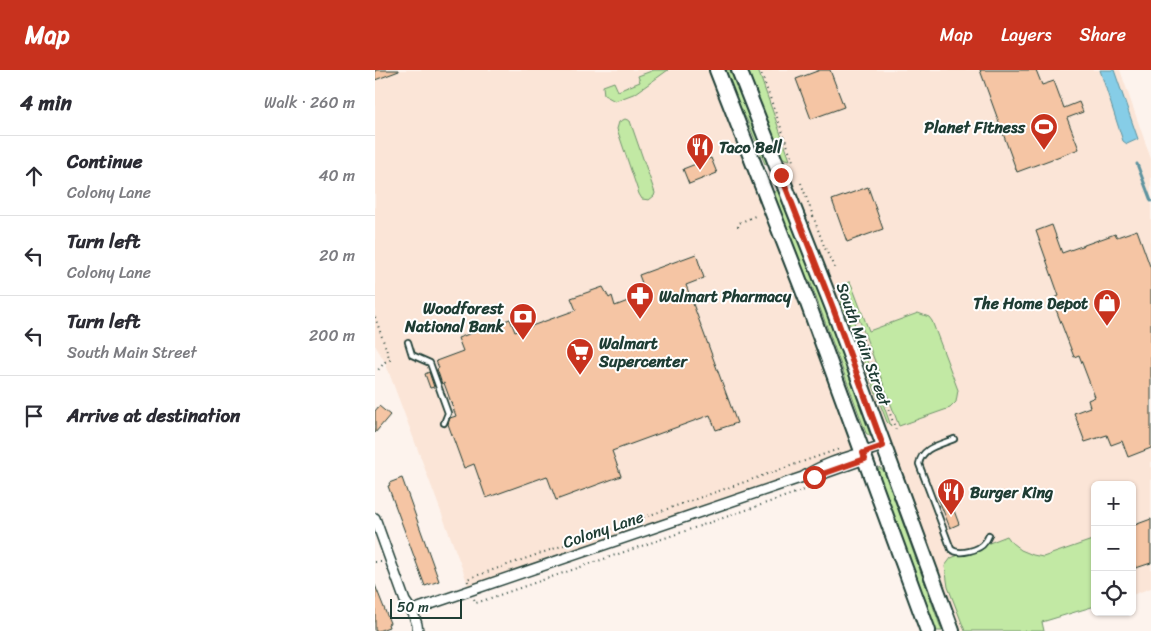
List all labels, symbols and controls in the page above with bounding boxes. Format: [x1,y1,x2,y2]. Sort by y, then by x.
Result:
text: Map [25,14,69,56]
text: Map [940,19,973,51]
text: Layers [1001,19,1052,51]
text: Share [1080,19,1126,51]
text: 4 min [20,84,72,122]
text: Walk · 260 m [264,88,355,117]
sports icon: Planet Fitness [1029,112,1059,151]
place label: Planet Fitness [924,113,1026,142]
restaurant icon: Taco Bell [685,132,715,171]
place label: Taco Bell [719,133,783,162]
text: Continue [67,145,143,178]
text: 40 m [318,161,355,190]
icon: ahead [20,162,48,190]
route end [770,164,793,187]
text: Colony Lane [67,178,151,207]
text: Turn left [67,225,140,258]
text: 20 m [319,241,355,270]
icon: left [20,242,48,270]
text: Colony Lane [67,258,151,287]
street label: South Main Street [828,278,900,411]
pharmacy icon: Walmart Pharmacy [625,281,655,320]
place label: Walmart Pharmacy [659,282,792,311]
shop icon: The Home Depot [1092,288,1122,327]
place label: The Home Depot [973,289,1088,318]
place label: Woodforest National Bank [404,294,504,341]
bank icon: Woodforest National Bank [508,302,538,341]
text: Turn left [67,305,140,338]
text: 200 m [309,321,355,350]
icon: left [20,322,48,350]
place label: Walmart Supercenter [598,329,688,376]
supermarket icon: Walmart Supercenter [565,337,595,376]
text: South Main Street [67,338,197,367]
text: Arrive at destination [67,399,240,432]
icon: arrive [20,402,48,430]
route start [803,466,826,489]
restaurant icon: Burger King [936,477,966,516]
place label: Burger King [970,478,1054,507]
map controls [1091,481,1136,616]
button: + [1091,481,1136,526]
street label: Colony Lane [559,502,648,557]
button: − [1091,526,1136,571]
button: locate [1091,571,1136,616]
text: 50 m [397,595,429,620]
scale bar [390,596,463,619]

